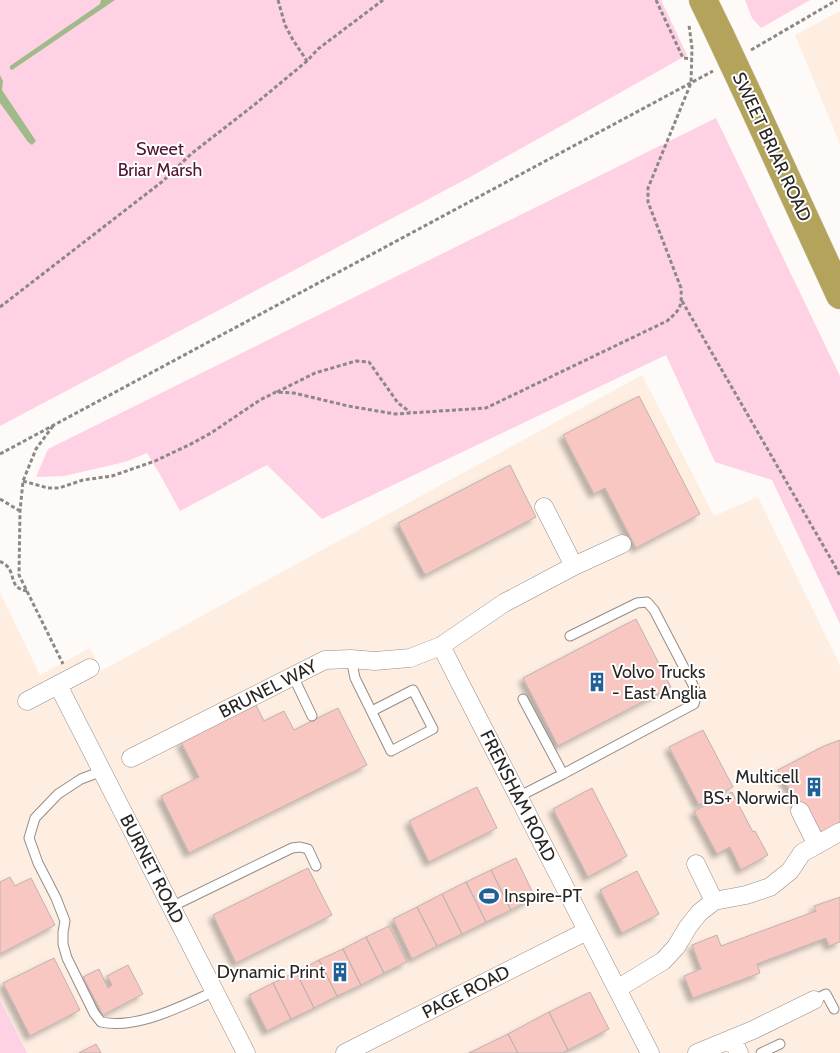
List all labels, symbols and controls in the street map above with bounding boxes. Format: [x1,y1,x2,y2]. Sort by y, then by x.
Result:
street label: SWEET BRIAR ROAD [728,69,816,225]
park label: Sweet Briar Marsh [118,138,202,181]
street label: BRUNEL WAY [215,655,321,723]
place label: Volvo Trucks - East Anglia [612,661,707,704]
building icon: Volvo Trucks - East Anglia [586,671,608,693]
street label: FRENSHAM ROAD [475,727,561,865]
place label: Multicell BS+ Norwich [703,766,800,809]
building icon: Multicell BS+ Norwich [803,776,825,798]
street label: BURNET ROAD [115,811,189,927]
sports icon: Inspire-PT [478,885,500,907]
place label: Inspire-PT [504,885,582,907]
place label: Dynamic Print [217,961,325,983]
building icon: Dynamic Print [329,961,351,983]
street label: PAGE ROAD [419,961,513,1023]

